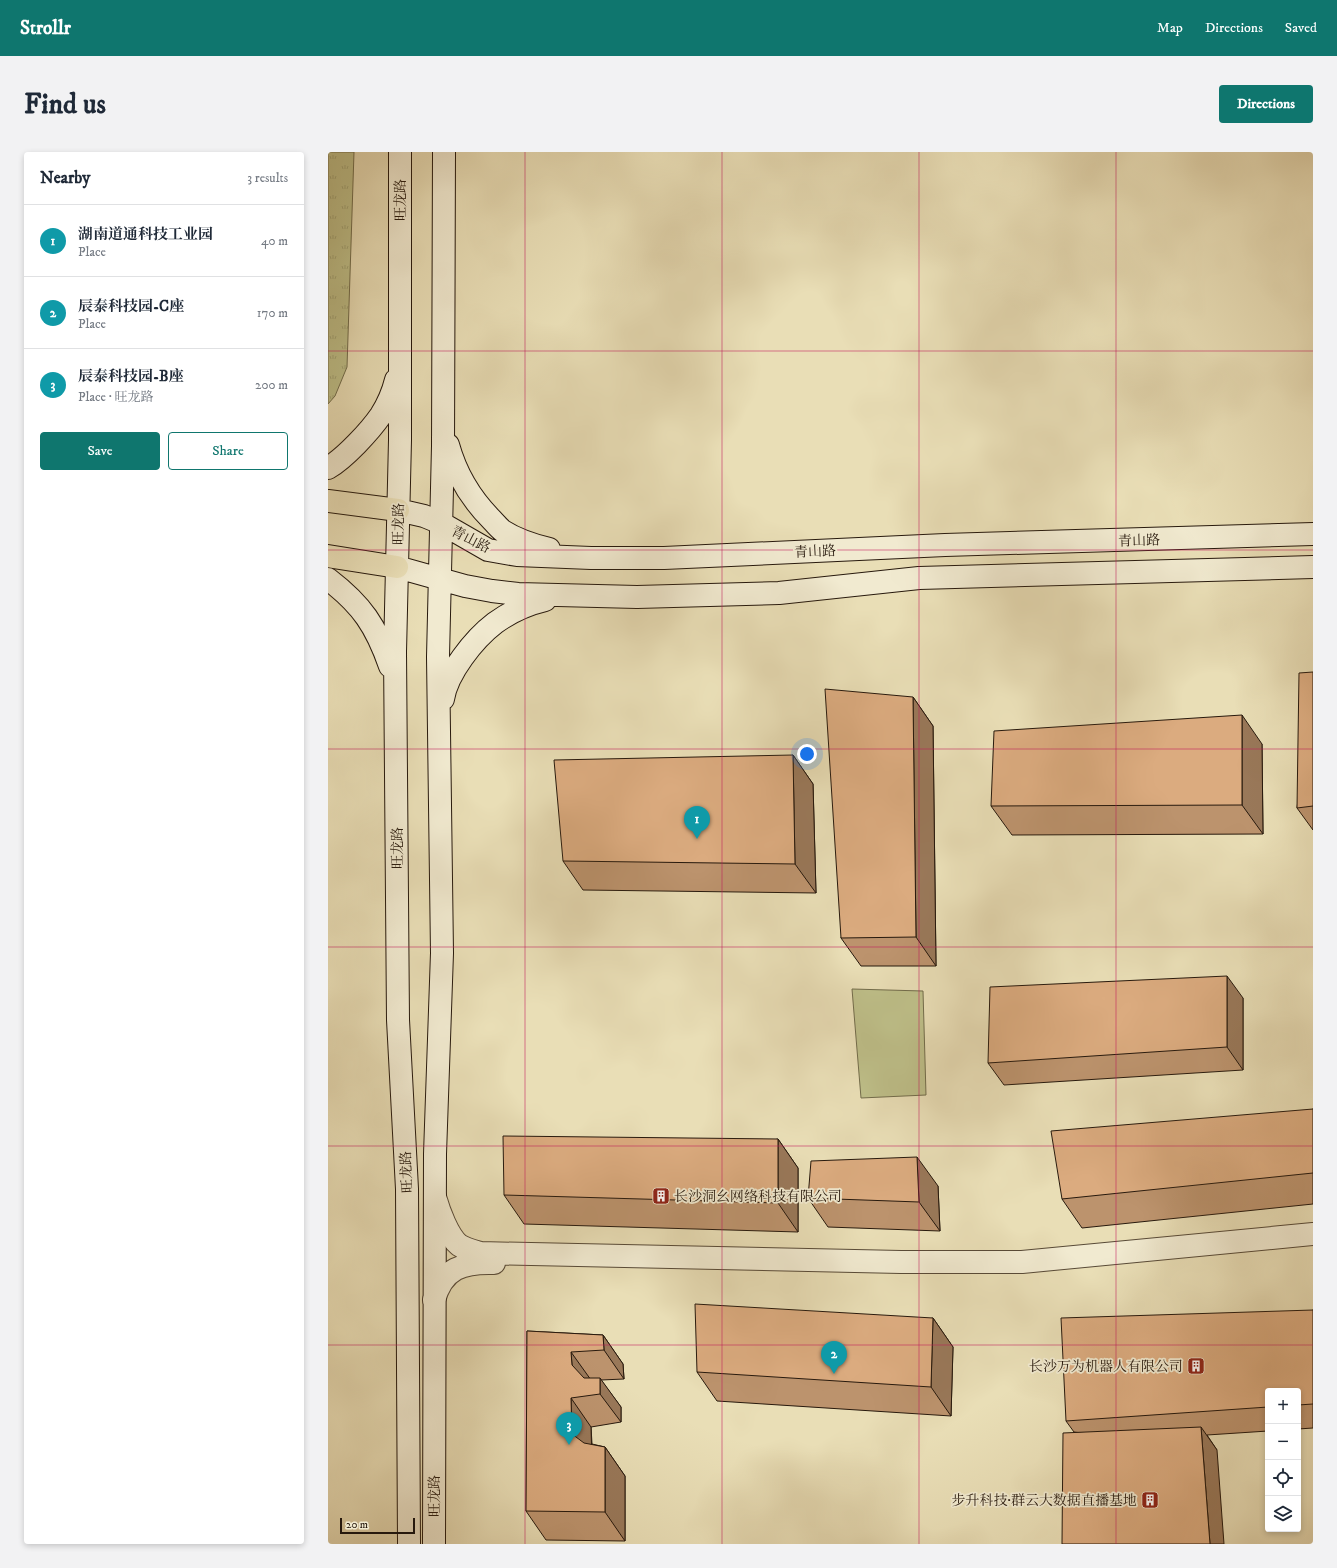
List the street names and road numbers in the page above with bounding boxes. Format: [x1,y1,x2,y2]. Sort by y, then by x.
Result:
street label: 旺龙路 [392,179,410,221]
street label: 旺龙路 [390,503,408,545]
street label: 青山路 [448,522,493,557]
street label: 青山路 [1118,531,1160,551]
street label: 青山路 [794,542,836,562]
street label: 旺龙路 [389,827,407,869]
street label: 旺龙路 [397,1151,417,1193]
street label: 旺龙路 [426,1475,444,1517]

